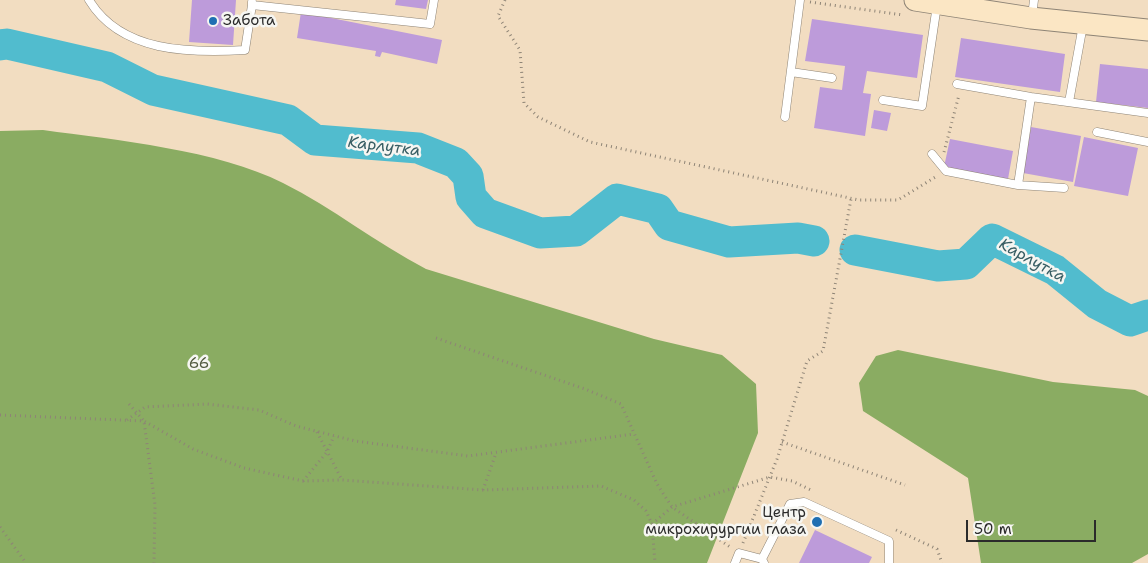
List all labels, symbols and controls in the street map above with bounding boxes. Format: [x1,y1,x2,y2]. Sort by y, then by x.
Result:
place label: Забота [223,12,275,30]
marker: Забота [207,15,219,27]
water label: Карлутка [347,133,421,161]
water label: Карлутка [995,235,1069,287]
park label: 66 [189,355,209,373]
place label: Центр микрохирургии глаза [645,504,806,539]
scale bar [968,510,1098,542]
marker: Центр микрохирургии глаза [810,515,824,529]
text: 50 m [974,519,1012,539]

